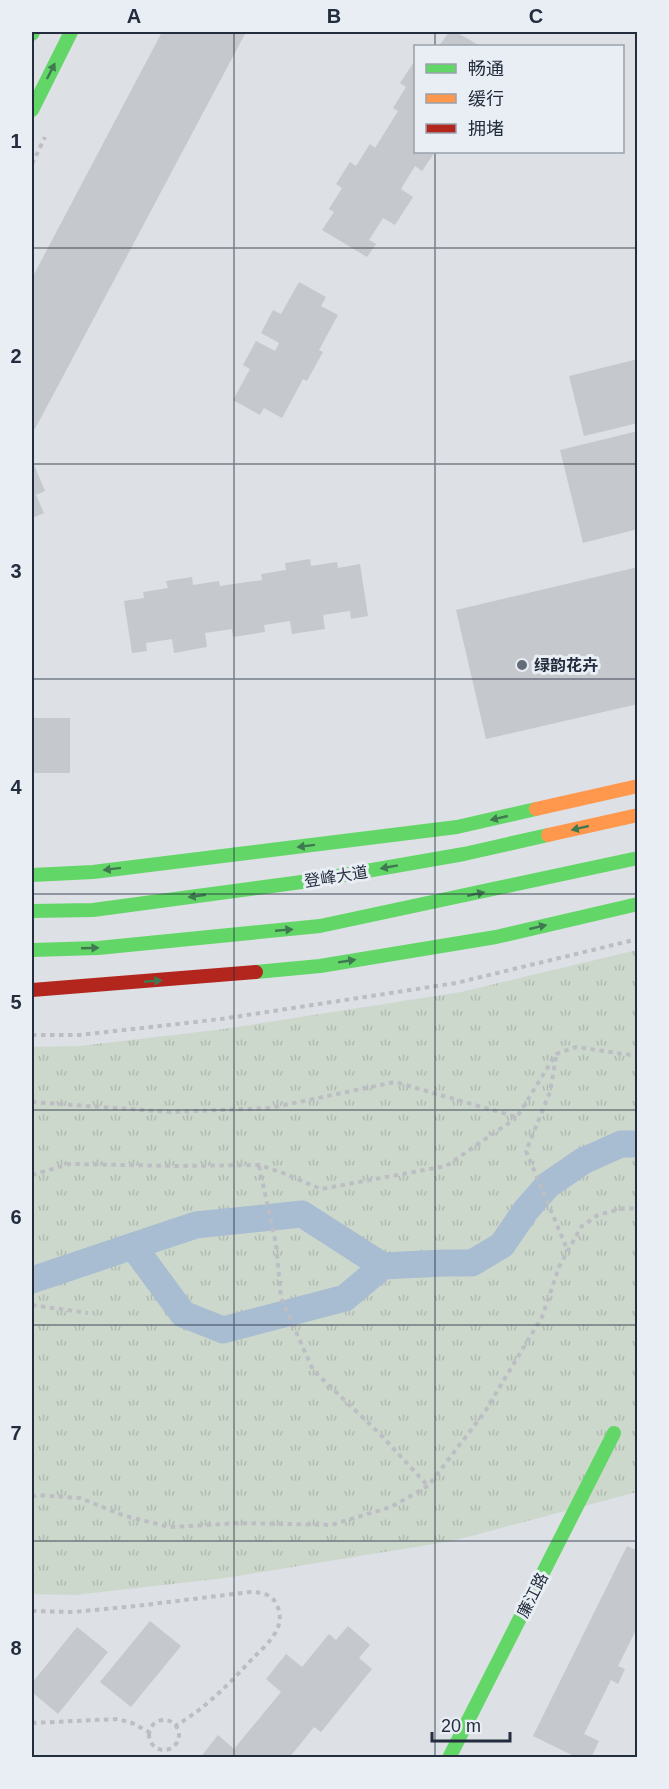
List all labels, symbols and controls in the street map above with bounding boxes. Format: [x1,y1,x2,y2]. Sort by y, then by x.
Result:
text: A [127,5,141,27]
text: B [327,5,341,27]
text: C [529,5,543,27]
legend [414,45,624,153]
text: 畅通 [468,59,504,79]
one-way arrow [47,62,56,79]
text: 缓行 [468,89,504,109]
text: 拥堵 [468,119,504,139]
text: 1 [10,130,22,152]
text: 2 [10,345,22,367]
text: 3 [10,560,22,582]
place label: 绿韵花卉 [534,657,598,674]
marker: 绿韵花卉 [515,658,529,672]
text: 4 [10,776,22,798]
one-way arrow [489,813,508,823]
one-way arrow [571,824,590,834]
one-way arrow [296,842,315,851]
street label: 登峰大道 [303,863,369,890]
one-way arrow [380,863,399,872]
one-way arrow [103,865,122,874]
one-way arrow [466,888,485,898]
one-way arrow [187,892,206,901]
one-way arrow [529,922,548,931]
one-way arrow [275,925,294,935]
one-way arrow [80,943,99,952]
one-way arrow [337,957,356,966]
one-way arrow [143,976,162,986]
text: 5 [10,991,22,1013]
text: 6 [10,1206,22,1228]
text: 7 [10,1422,22,1444]
street label: 廉江路 [514,1570,551,1620]
text: 8 [10,1637,22,1659]
scale bar [432,1705,510,1743]
text: 20 m [441,1716,481,1736]

